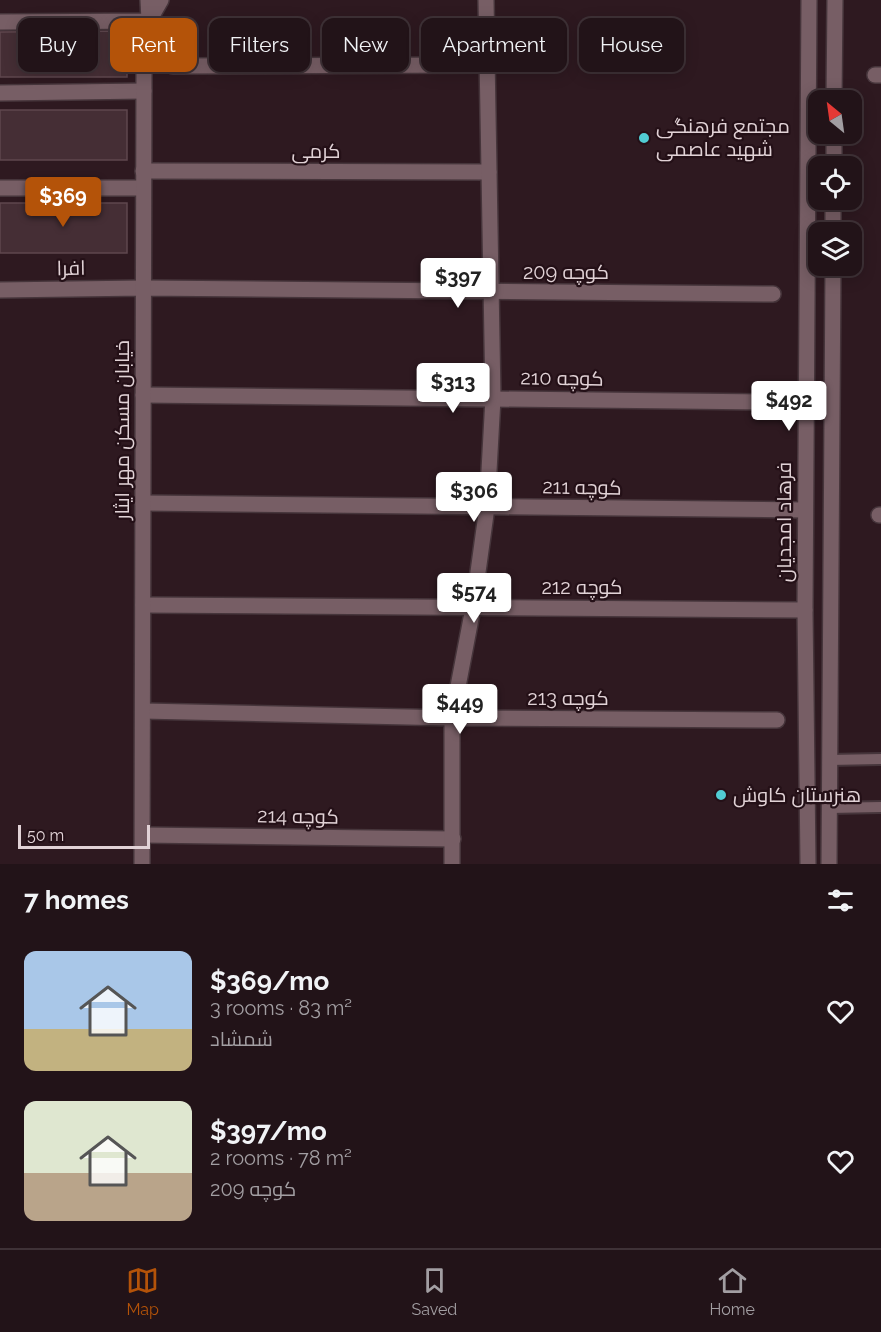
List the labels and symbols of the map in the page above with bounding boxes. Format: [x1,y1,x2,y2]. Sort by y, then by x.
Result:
north arrow [808,90,862,144]
place label: مجتمع فرهنگی شهید عاصمی [656,114,790,162]
marker: مجتمع فرهنگی شهید عاصمی [637,131,651,145]
street label: کرمی [291,139,341,164]
pin: $369 [27,177,99,228]
street label: افرا [56,256,86,280]
pin: $397 [422,258,494,309]
street label: کوچه 209 [523,260,609,285]
street label: خیابان مسکن مهر ایثار [110,340,135,521]
pin: $313 [417,363,489,414]
street label: کوچه 210 [520,365,604,392]
pin: $492 [753,381,825,432]
street label: فرهاد امجدیان [772,462,797,582]
pin: $306 [438,472,510,523]
street label: کوچه 211 [542,474,622,501]
pin: $574 [438,573,510,624]
street label: کوچه 212 [541,575,623,600]
pin: $449 [424,684,496,735]
street label: کوچه 213 [527,686,609,711]
place label: هنرستان کاوش [733,783,861,808]
marker: هنرستان کاوش [714,788,728,802]
street label: کوچه 214 [257,803,339,830]
scale bar [18,822,150,850]

